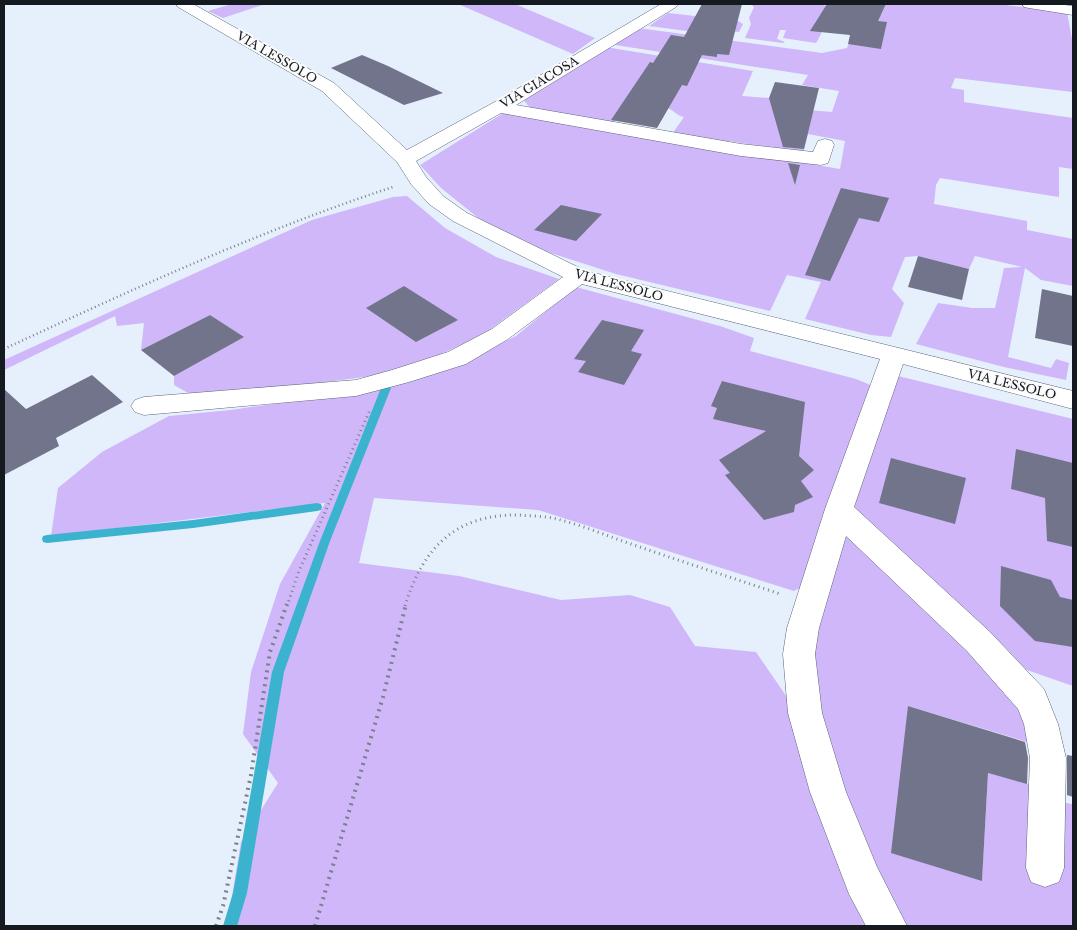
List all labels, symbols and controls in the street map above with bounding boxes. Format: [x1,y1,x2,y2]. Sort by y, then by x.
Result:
street label: VIA LESSOLO [233,27,320,86]
street label: VIA GIACOSA [496,52,582,112]
street label: VIA LESSOLO [572,266,665,304]
street label: VIA LESSOLO [965,366,1058,402]

